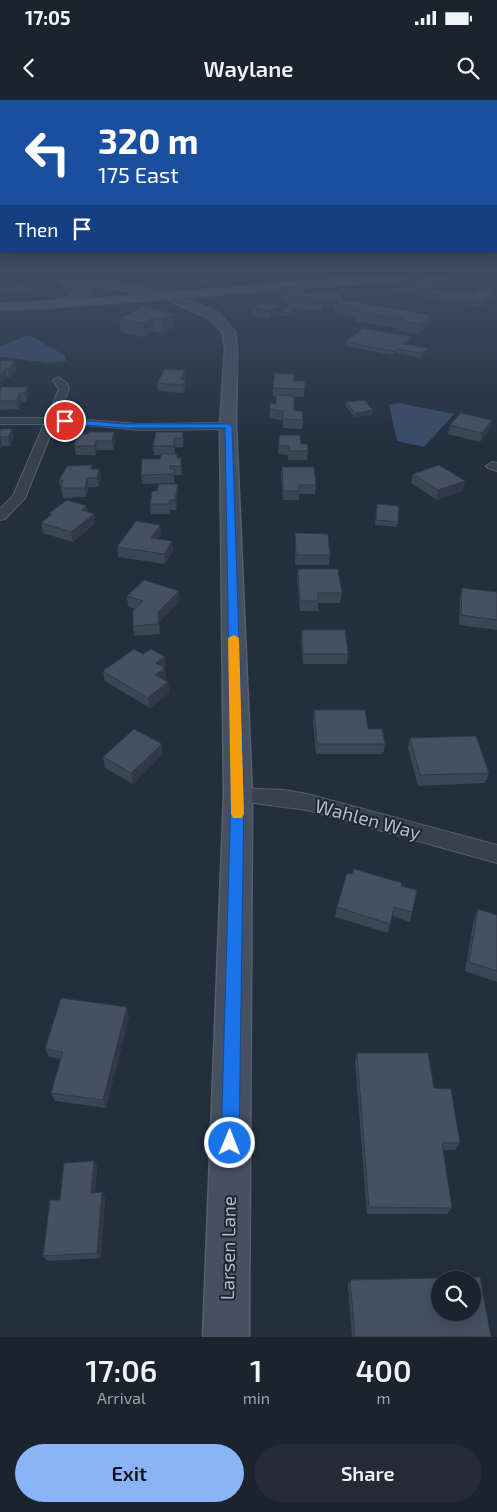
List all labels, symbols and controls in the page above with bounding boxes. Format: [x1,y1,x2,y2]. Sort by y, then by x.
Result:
text: 17:05 [25,6,71,29]
icon: back [15,54,43,82]
icon: search [454,54,482,82]
text: Waylane [204,55,293,81]
text: 320 m [98,119,199,161]
icon: left [15,120,80,185]
text: 175 East [98,161,179,187]
icon: arrive [68,215,96,243]
text: Then [15,218,58,241]
pin [44,400,86,442]
icon: arrive [51,407,79,435]
street label: Wahlen Way [313,793,423,844]
position arrow [203,1116,255,1168]
street label: Larsen Lane [215,1196,240,1300]
map controls [431,1271,481,1321]
button: search [431,1271,481,1321]
text: 17:06 [86,1352,157,1388]
text: 1 [250,1352,263,1388]
text: 400 [355,1352,411,1388]
text: Arrival [97,1388,146,1407]
text: min [243,1388,270,1407]
text: m [376,1388,390,1407]
button: Exit [15,1444,244,1502]
button: Share [254,1444,482,1502]

